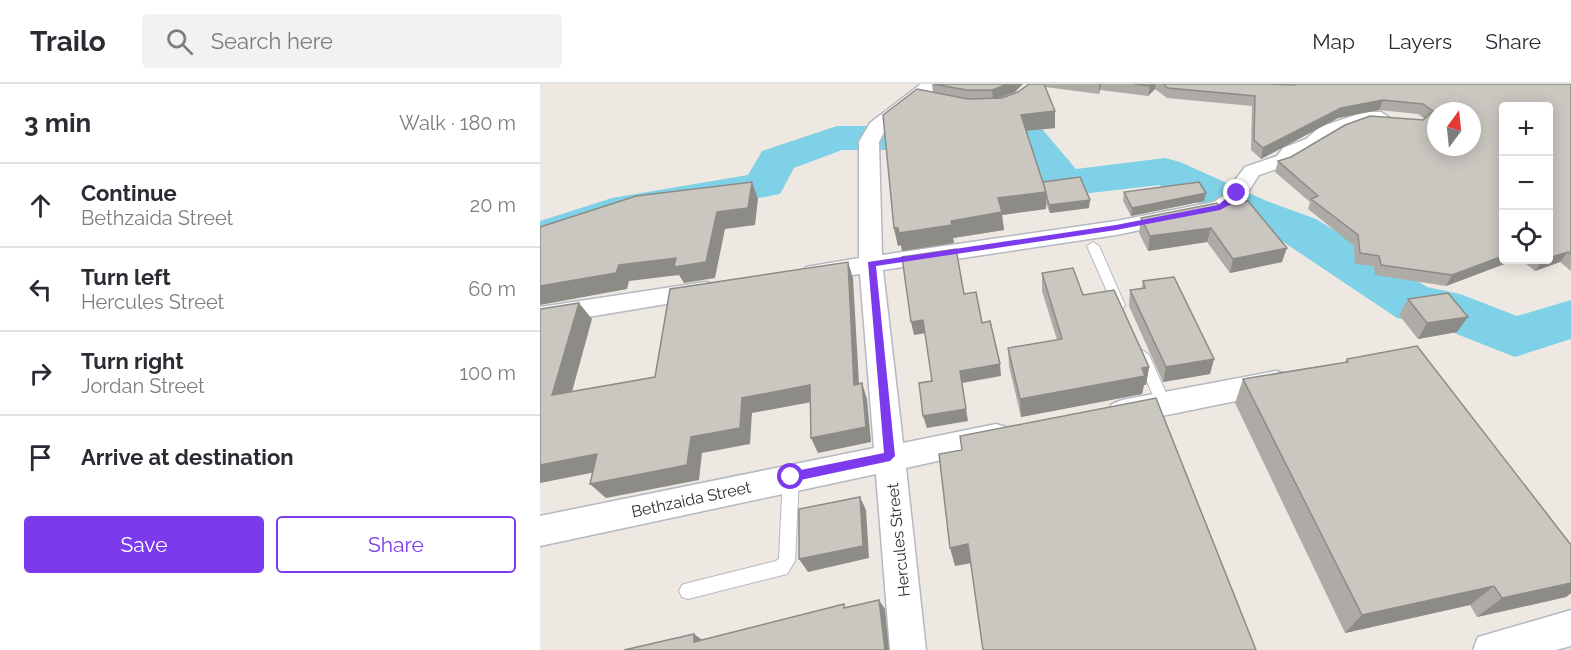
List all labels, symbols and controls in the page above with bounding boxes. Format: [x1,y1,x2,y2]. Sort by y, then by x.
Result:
search box [142,14,562,68]
text: Trailo [30,25,106,58]
icon: search [163,25,196,58]
text: Search here [211,28,333,54]
text: Map [1312,29,1355,54]
text: Layers [1388,29,1452,54]
text: Share [1485,29,1541,54]
north arrow [1427,102,1481,156]
map controls [1499,102,1553,264]
button: + [1499,102,1553,156]
text: 3 min [24,108,91,138]
text: Walk · 180 m [399,111,516,135]
button: − [1499,156,1553,210]
route end [1223,179,1249,205]
text: Continue [81,180,177,206]
icon: ahead [24,189,57,222]
text: 20 m [470,193,516,217]
text: Bethzaida Street [81,206,233,230]
button: locate [1499,210,1553,264]
text: Turn left [81,264,171,290]
icon: left [24,273,57,306]
text: 60 m [468,277,516,301]
text: Hercules Street [81,290,224,314]
text: Turn right [81,348,184,374]
icon: right [24,357,57,390]
text: 100 m [459,361,516,385]
text: Jordan Street [81,374,205,398]
icon: arrive [24,441,57,474]
text: Arrive at destination [81,444,294,470]
route start [777,463,803,489]
street label: Bethzaida Street [630,477,753,521]
street label: Hercules Street [883,481,914,598]
button: Save [24,516,264,573]
button: Share [276,516,516,573]

